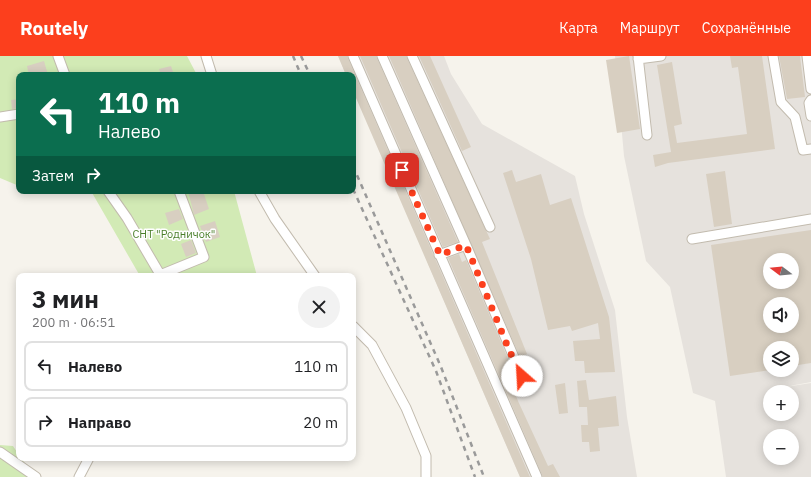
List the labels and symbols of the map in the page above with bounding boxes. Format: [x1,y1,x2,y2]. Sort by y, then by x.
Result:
pin [385,153,419,187]
park label: СНТ "Родничок" [133,227,215,241]
north arrow [763,253,799,289]
position arrow [501,355,543,397]

